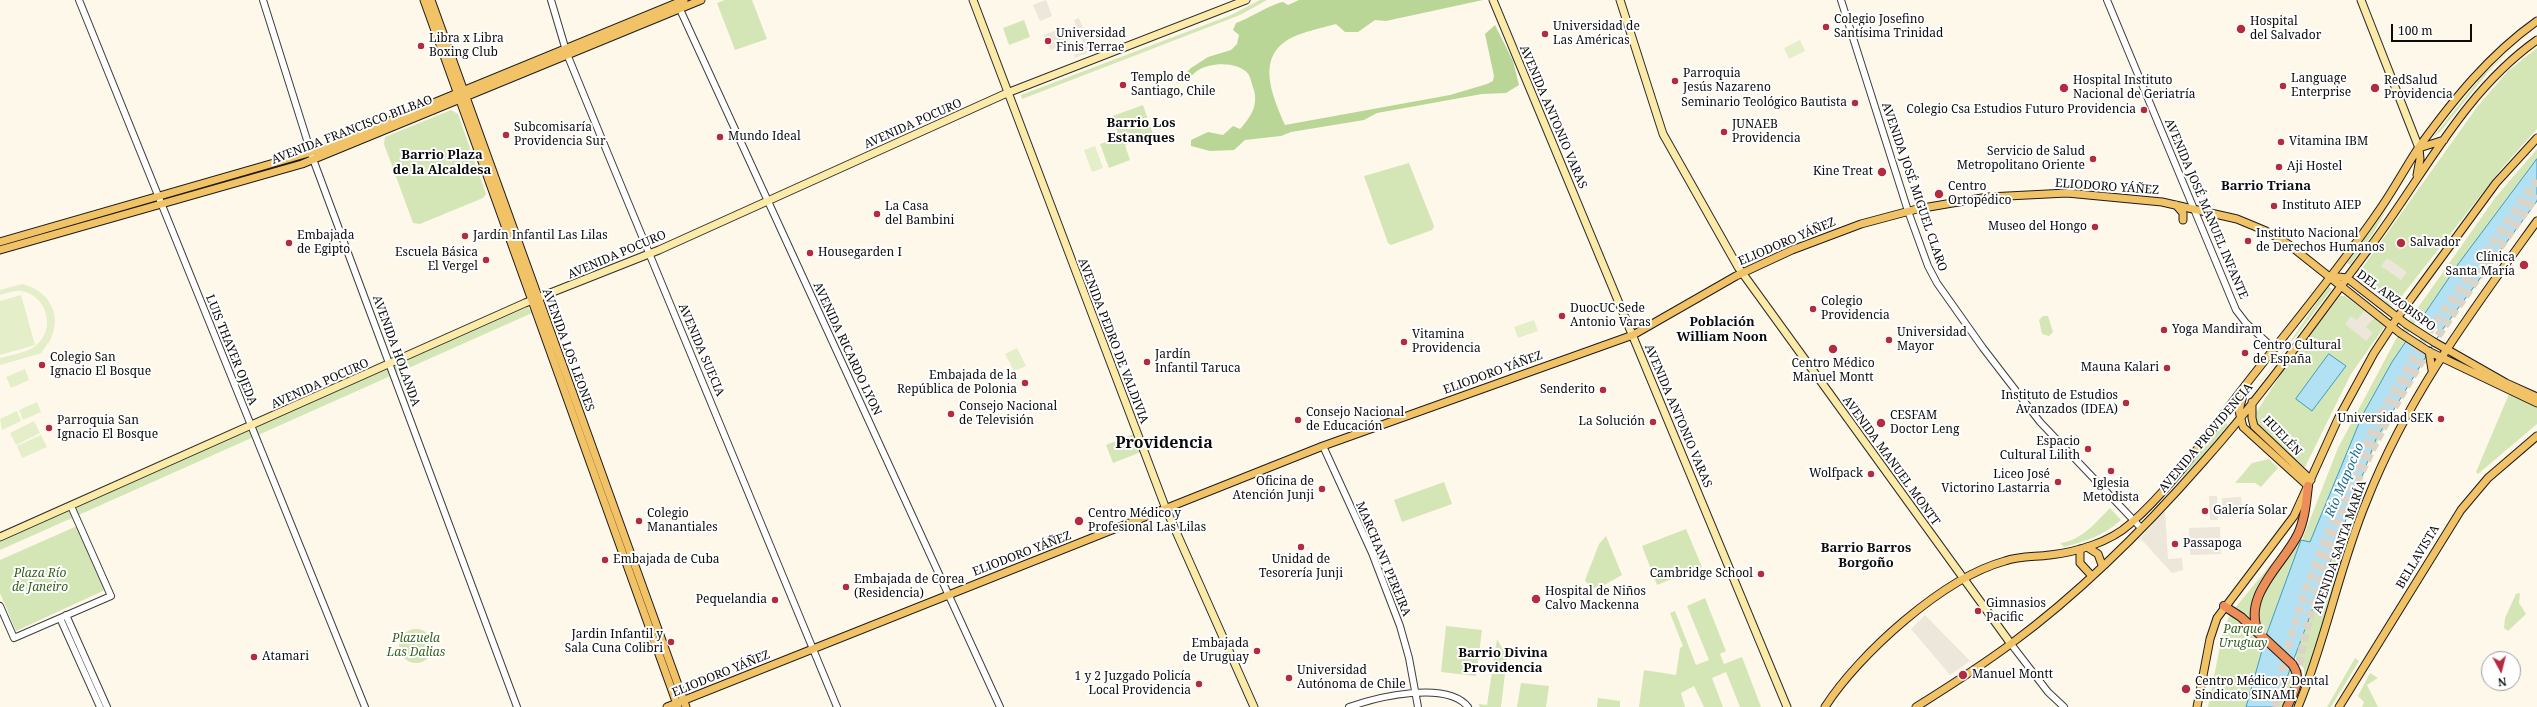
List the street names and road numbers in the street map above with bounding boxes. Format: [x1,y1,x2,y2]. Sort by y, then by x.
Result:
street label: AVENIDA ANTONIO VARAS [1516,43,1590,191]
street label: AVENIDA FRANCISCO BILBAO [269,93,435,167]
street label: AVENIDA POCURO [862,96,964,152]
street label: AVENIDA JOSÉ MIGUEL CLARO [1878,101,1950,273]
street label: AVENIDA JOSÉ MANUEL INFANTE [2161,117,2251,301]
street label: ELIODORO YÁÑEZ [2054,176,2160,198]
street label: ELIODORO YÁÑEZ [1736,215,1838,269]
street label: AVENIDA POCURO [566,228,668,282]
street label: AVENIDA PEDRO DE VALDIVIA [1075,256,1151,426]
street label: DEL ARZOBISPO [2354,268,2438,334]
street label: AVENIDA RICARDO LYON [810,280,884,418]
street label: AVENIDA LOS LEONES [539,287,597,413]
street label: LUIS THAYER OJEDA [202,293,260,407]
street label: AVENIDA HOLANDA [369,293,423,409]
street label: AVENIDA SUECIA [675,301,727,399]
street label: AVENIDA ANTONIO VARAS [1641,342,1715,490]
street label: ELIODORO YÁÑEZ [1441,348,1545,398]
street label: AVENIDA POCURO [269,356,371,412]
street label: AVENIDA PROVIDENCIA [2156,380,2256,496]
street label: AVENIDA MANUEL MONTT [1839,394,1943,528]
street label: HUELÉN [2260,413,2304,459]
street label: AVENIDA SANTA MARÍA [2311,479,2369,615]
street label: MARCHANT PEREIRA [1352,500,1414,618]
street label: BELLAVISTA [2393,523,2443,591]
street label: ELIODORO YÁÑEZ [971,529,1073,579]
street label: ELIODORO YÁÑEZ [670,648,772,700]

